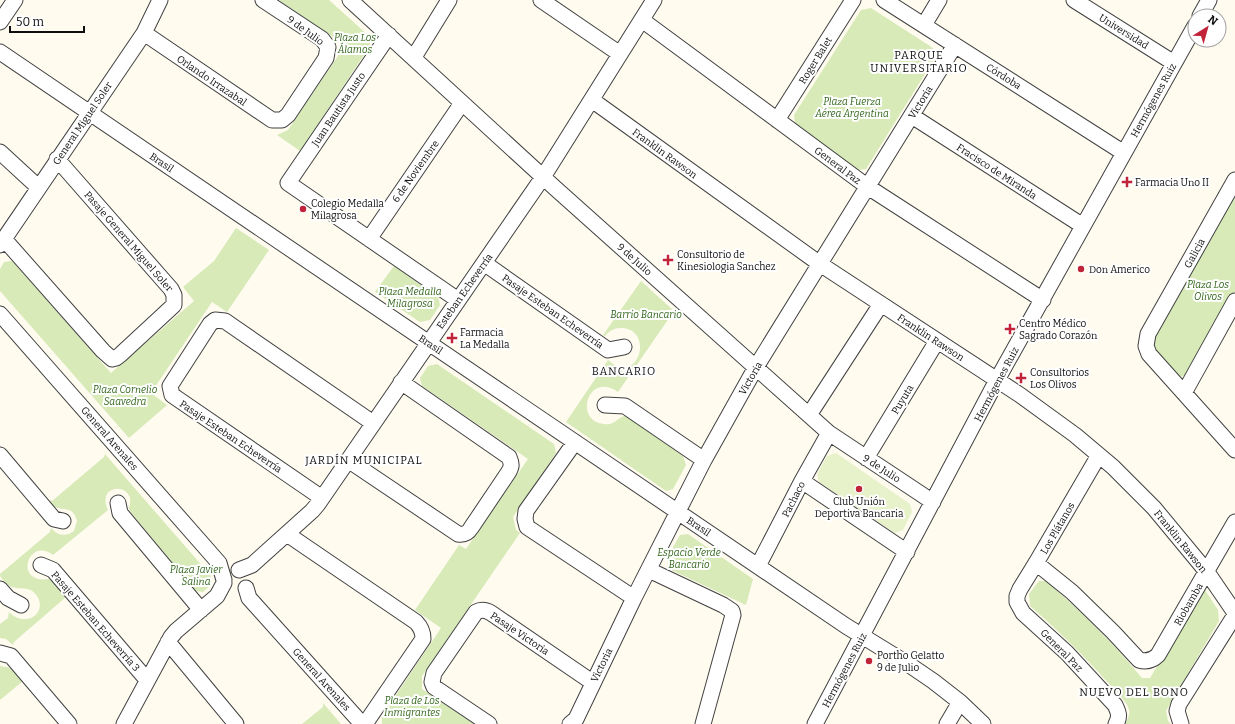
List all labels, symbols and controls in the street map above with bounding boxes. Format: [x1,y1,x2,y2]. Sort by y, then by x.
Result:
scale bar [10,8,84,34]
north arrow [1187,8,1227,48]
street label: Universidad [1096,12,1151,52]
text: N [1205,13,1220,28]
street label: 9 de Julio [285,14,326,48]
text: 50 m [16,15,45,29]
park label: Plaza Los Álamos [334,32,376,56]
street label: Roger Balet [797,35,835,86]
district label: PARQUE UNIVERSITARIO [870,49,968,75]
street label: Orlando Irrazabal [174,53,249,109]
street label: Córdoba [984,61,1024,93]
street label: Hermógenes Ruiz [1129,61,1179,140]
street label: Juan Bautista Justo [309,70,368,150]
street label: General Miguel Soler [51,79,115,167]
street label: Victoria [906,84,936,121]
park label: Plaza Fuerza Aérea Argentina [814,96,889,120]
street label: Franklin Rawson [630,126,700,182]
street label: 6 de Noviembre [390,138,442,205]
street label: Fracisco de Miranda [954,141,1039,202]
street label: General Paz [812,144,863,187]
street label: Brasil [147,150,176,175]
marker: Farmacia Uno II [1122,177,1132,187]
place label: Farmacia Uno II [1135,177,1209,189]
street label: Pasaje General Miguel Soler [81,189,175,295]
place label: Colegio Medalla Milagrosa [311,198,385,222]
marker: Colegio Medalla Milagrosa [298,204,308,214]
street label: Galicia [1182,236,1208,270]
street label: 9 de Julio [615,241,654,279]
place label: Consultorio de Kinesiologia Sanchez [677,249,776,273]
street label: Esteban Echeverría [433,251,496,332]
marker: Consultorio de Kinesiologia Sanchez [662,254,674,266]
marker: Don Americo [1076,264,1086,274]
place label: Don Americo [1089,264,1150,276]
street label: Pasaje Esteban Echeverría [499,271,606,352]
park label: Plaza Los Olivos [1187,279,1229,303]
park label: Plaza Medalla Milagrosa [378,286,442,310]
park label: Barrio Bancario [610,309,682,321]
street label: Franklin Rawson [895,312,967,364]
place label: Centro Médico Sagrado Corazón [1019,318,1098,342]
marker: Centro Médico Sagrado Corazón [1004,323,1016,335]
place label: Farmacia La Medalla [460,327,510,351]
street label: Brasil [416,332,445,357]
marker: Farmacia La Medalla [447,333,457,343]
street label: Hermógenes Ruiz [972,345,1022,424]
street label: Victoria [737,359,765,397]
district label: BANCARIO [592,365,656,378]
place label: Consultorios Los Olivos [1030,367,1089,391]
marker: Consultorios Los Olivos [1015,372,1027,384]
street label: Puyuta [889,382,917,416]
park label: Plaza Cornelio Saavedra [93,384,158,408]
street label: Pasaje Esteban Echeverría [177,397,285,476]
street label: General Arenales [78,404,140,473]
street label: 9 de Julio [860,452,903,486]
district label: JARDÍN MUNICIPAL [304,453,423,467]
street label: Pachaco [780,479,808,519]
marker: Club Unión Deportiva Bancaria [854,484,864,494]
place label: Club Unión Deportiva Bancaria [815,496,904,520]
street label: Los Plátanos [1038,500,1078,557]
street label: Franklin Rawson [1151,508,1210,576]
street label: Brasil [684,514,713,539]
park label: Espacio Verde Bancario [657,547,721,571]
park label: Plaza Javier Salina [170,564,223,588]
street label: Pasaje Esteban Echeverría 3 [49,569,143,674]
street label: Riobamba [1172,581,1206,628]
street label: Pasaje Victoria [488,610,551,658]
street label: General Paz [1038,627,1085,675]
street label: Hermógenes Ruiz [820,631,870,710]
street label: General Arenales [290,646,353,714]
street label: Victoria [589,646,615,684]
place label: Portho Gelatto 9 de Julio [877,650,945,674]
marker: Portho Gelatto 9 de Julio [864,656,874,666]
district label: NUEVO DEL BONO [1079,686,1189,699]
park label: Plaza de Los Inmigrantes [384,695,440,719]

